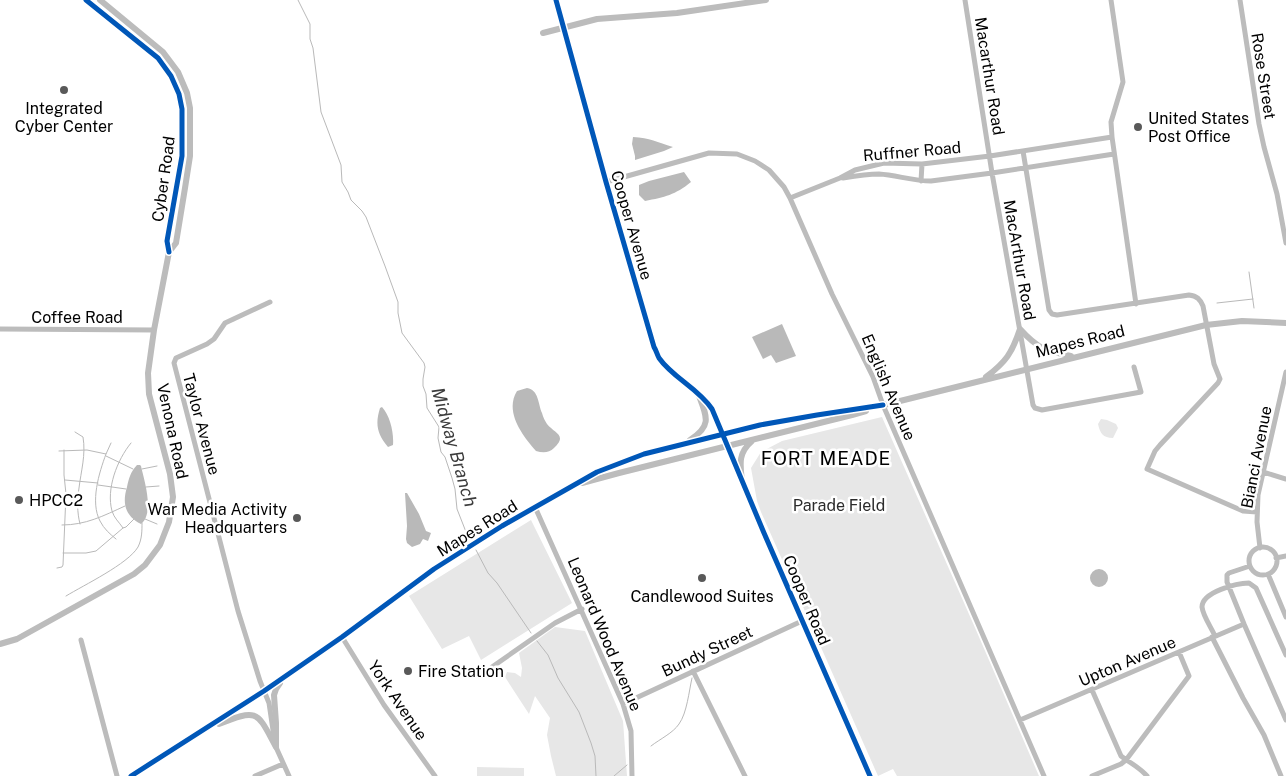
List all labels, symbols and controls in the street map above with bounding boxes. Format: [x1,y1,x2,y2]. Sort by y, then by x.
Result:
street label: Macarthur Road [971,16,1008,136]
street label: Rose Street [1247,32,1280,121]
marker: Integrated Cyber Center [58,84,70,96]
place label: Integrated Cyber Center [15,99,113,136]
place label: United States Post Office [1148,109,1249,146]
marker: United States Post Office [1132,121,1144,133]
street label: Cyber Road [148,135,179,223]
street label: Ruffner Road [862,138,962,165]
street label: Cooper Avenue [607,168,656,282]
street label: MacArthur Road [1000,198,1039,322]
street label: Coffee Road [31,308,123,327]
street label: Mapes Road [1034,321,1127,362]
street label: English Avenue [858,331,920,443]
street label: Taylor Avenue [179,371,224,477]
street label: Venona Road [153,382,192,481]
water label: Midway Branch [427,385,482,509]
street label: Bianci Avenue [1237,404,1276,510]
district label: FORT MEADE [761,447,891,469]
place label: HPCC2 [29,491,83,510]
marker: HPCC2 [13,494,25,506]
street label: Mapes Road [434,496,521,561]
park label: Parade Field [793,496,885,515]
place label: War Media Activity Headquarters [148,500,287,537]
marker: War Media Activity Headquarters [291,512,303,524]
street label: Cooper Road [779,552,834,648]
street label: Leonard Wood Avenue [564,554,646,714]
marker: Candlewood Suites [696,572,708,584]
place label: Candlewood Suites [630,587,774,606]
street label: Bundy Street [659,622,756,681]
street label: Upton Avenue [1076,632,1179,690]
street label: York Avenue [364,657,431,744]
place label: Fire Station [418,662,504,681]
marker: Fire Station [402,665,414,677]

